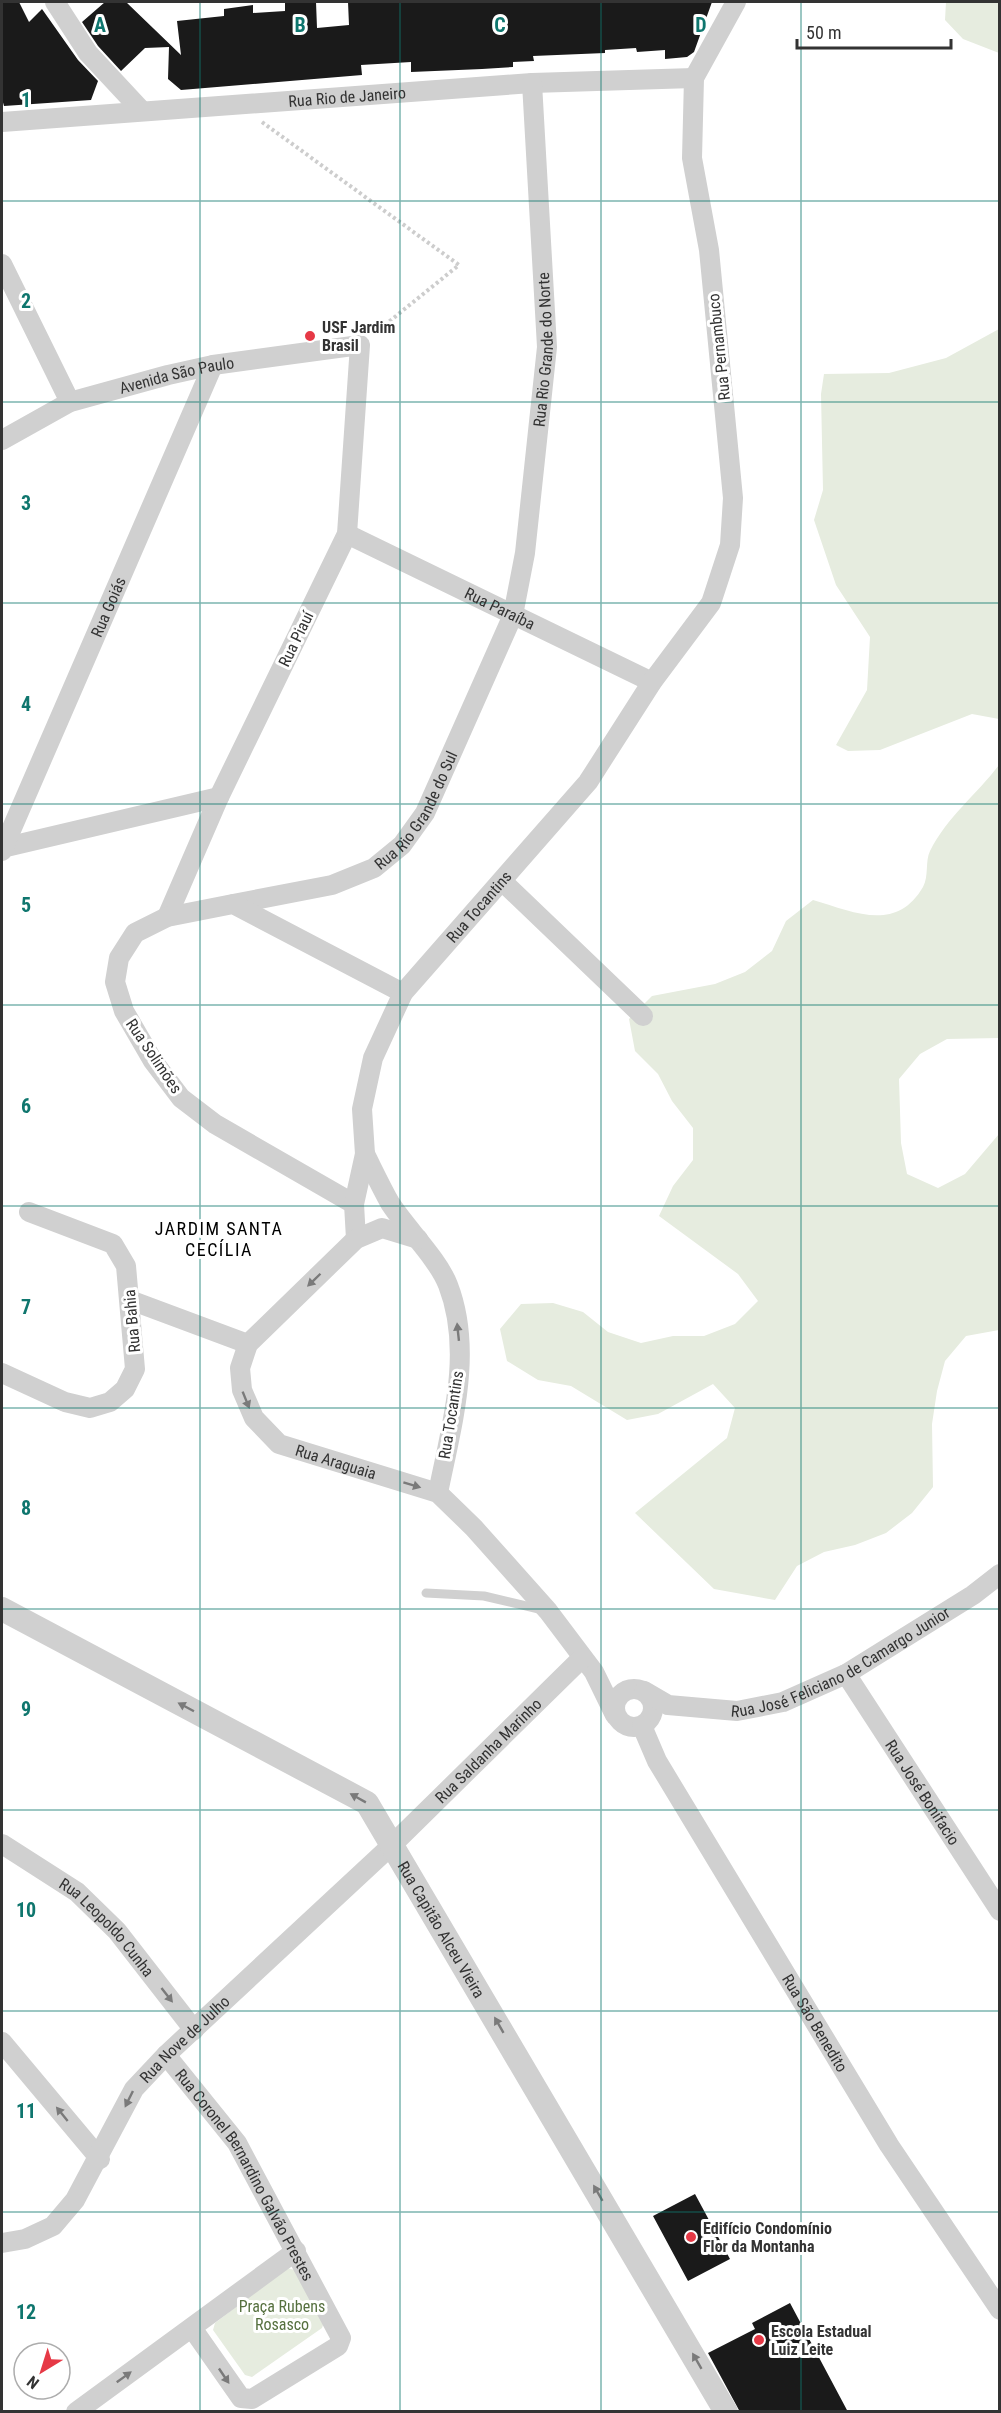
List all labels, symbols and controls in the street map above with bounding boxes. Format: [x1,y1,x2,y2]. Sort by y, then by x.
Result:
scale bar [797,12,952,50]
text: A [94,13,106,37]
text: B [294,13,306,37]
text: C [494,13,506,37]
text: D [695,13,707,37]
text: 50 m [806,22,841,43]
street label: Rua Rio de Janeiro [288,83,406,110]
text: 1 [21,88,31,112]
street label: Rua Rio Grande do Norte [529,272,557,428]
text: 2 [21,289,31,313]
street label: Rua Pernambuco [704,293,734,401]
place label: USF Jardim Brasil [322,318,396,355]
marker: USF Jardim Brasil [303,329,317,343]
street label: Avenida São Paulo [117,353,235,398]
text: 3 [21,491,31,515]
street label: Rua Goiás [87,574,129,640]
street label: Rua Paraíba [462,583,538,633]
street label: Rua Piauí [274,607,318,670]
text: 4 [21,692,31,716]
street label: Rua Rio Grande do Sul [370,748,461,873]
street label: Rua Tocantins [442,867,515,946]
text: 5 [21,893,31,917]
street label: Rua Solimões [122,1015,186,1097]
text: 6 [21,1094,31,1118]
district label: JARDIM SANTA CECÍLIA [155,1218,283,1260]
one-way arrow [306,1273,321,1287]
street label: Rua Bahia [120,1289,144,1353]
text: 7 [21,1295,31,1319]
one-way arrow [453,1322,462,1341]
street label: Rua Tocantins [435,1370,467,1460]
one-way arrow [241,1391,251,1409]
street label: Rua Araguaia [293,1440,379,1483]
one-way arrow [403,1481,421,1491]
text: 8 [21,1496,31,1520]
street label: Rua José Feliciano de Camargo Junior [730,1602,953,1721]
street label: Rua Saldanha Marinho [431,1694,545,1807]
text: 9 [21,1697,31,1721]
one-way arrow [177,1702,194,1712]
street label: Rua José Bonifacio [882,1736,964,1848]
one-way arrow [349,1793,366,1803]
street label: Rua Capitão Alceu Vieira [394,1858,489,2001]
street label: Rua Leopoldo Cunha [56,1874,158,1980]
text: 10 [16,1898,36,1922]
street label: Rua São Benedito [778,1970,852,2075]
one-way arrow [160,1987,173,2003]
street label: Rua Nove de Julho [136,1992,233,2087]
one-way arrow [494,2016,504,2033]
street label: Rua Coronel Bernardino Galvão Prestes [171,2065,318,2284]
one-way arrow [124,2091,134,2108]
text: 11 [16,2099,36,2123]
one-way arrow [56,2106,69,2122]
one-way arrow [593,2184,603,2201]
place label: Edifício Condomínio Flor da Montanha [703,2219,832,2256]
marker: Edifício Condomínio Flor da Montanha [684,2230,698,2244]
park label: Praça Rubens Rosasco [239,2297,325,2334]
text: 12 [16,2300,36,2324]
place label: Escola Estadual Luiz Leite [771,2322,872,2359]
marker: Escola Estadual Luiz Leite [752,2333,766,2347]
north arrow [12,2341,72,2401]
one-way arrow [691,2353,702,2369]
one-way arrow [219,2368,230,2384]
one-way arrow [115,2371,131,2383]
text: N [23,2372,43,2393]

